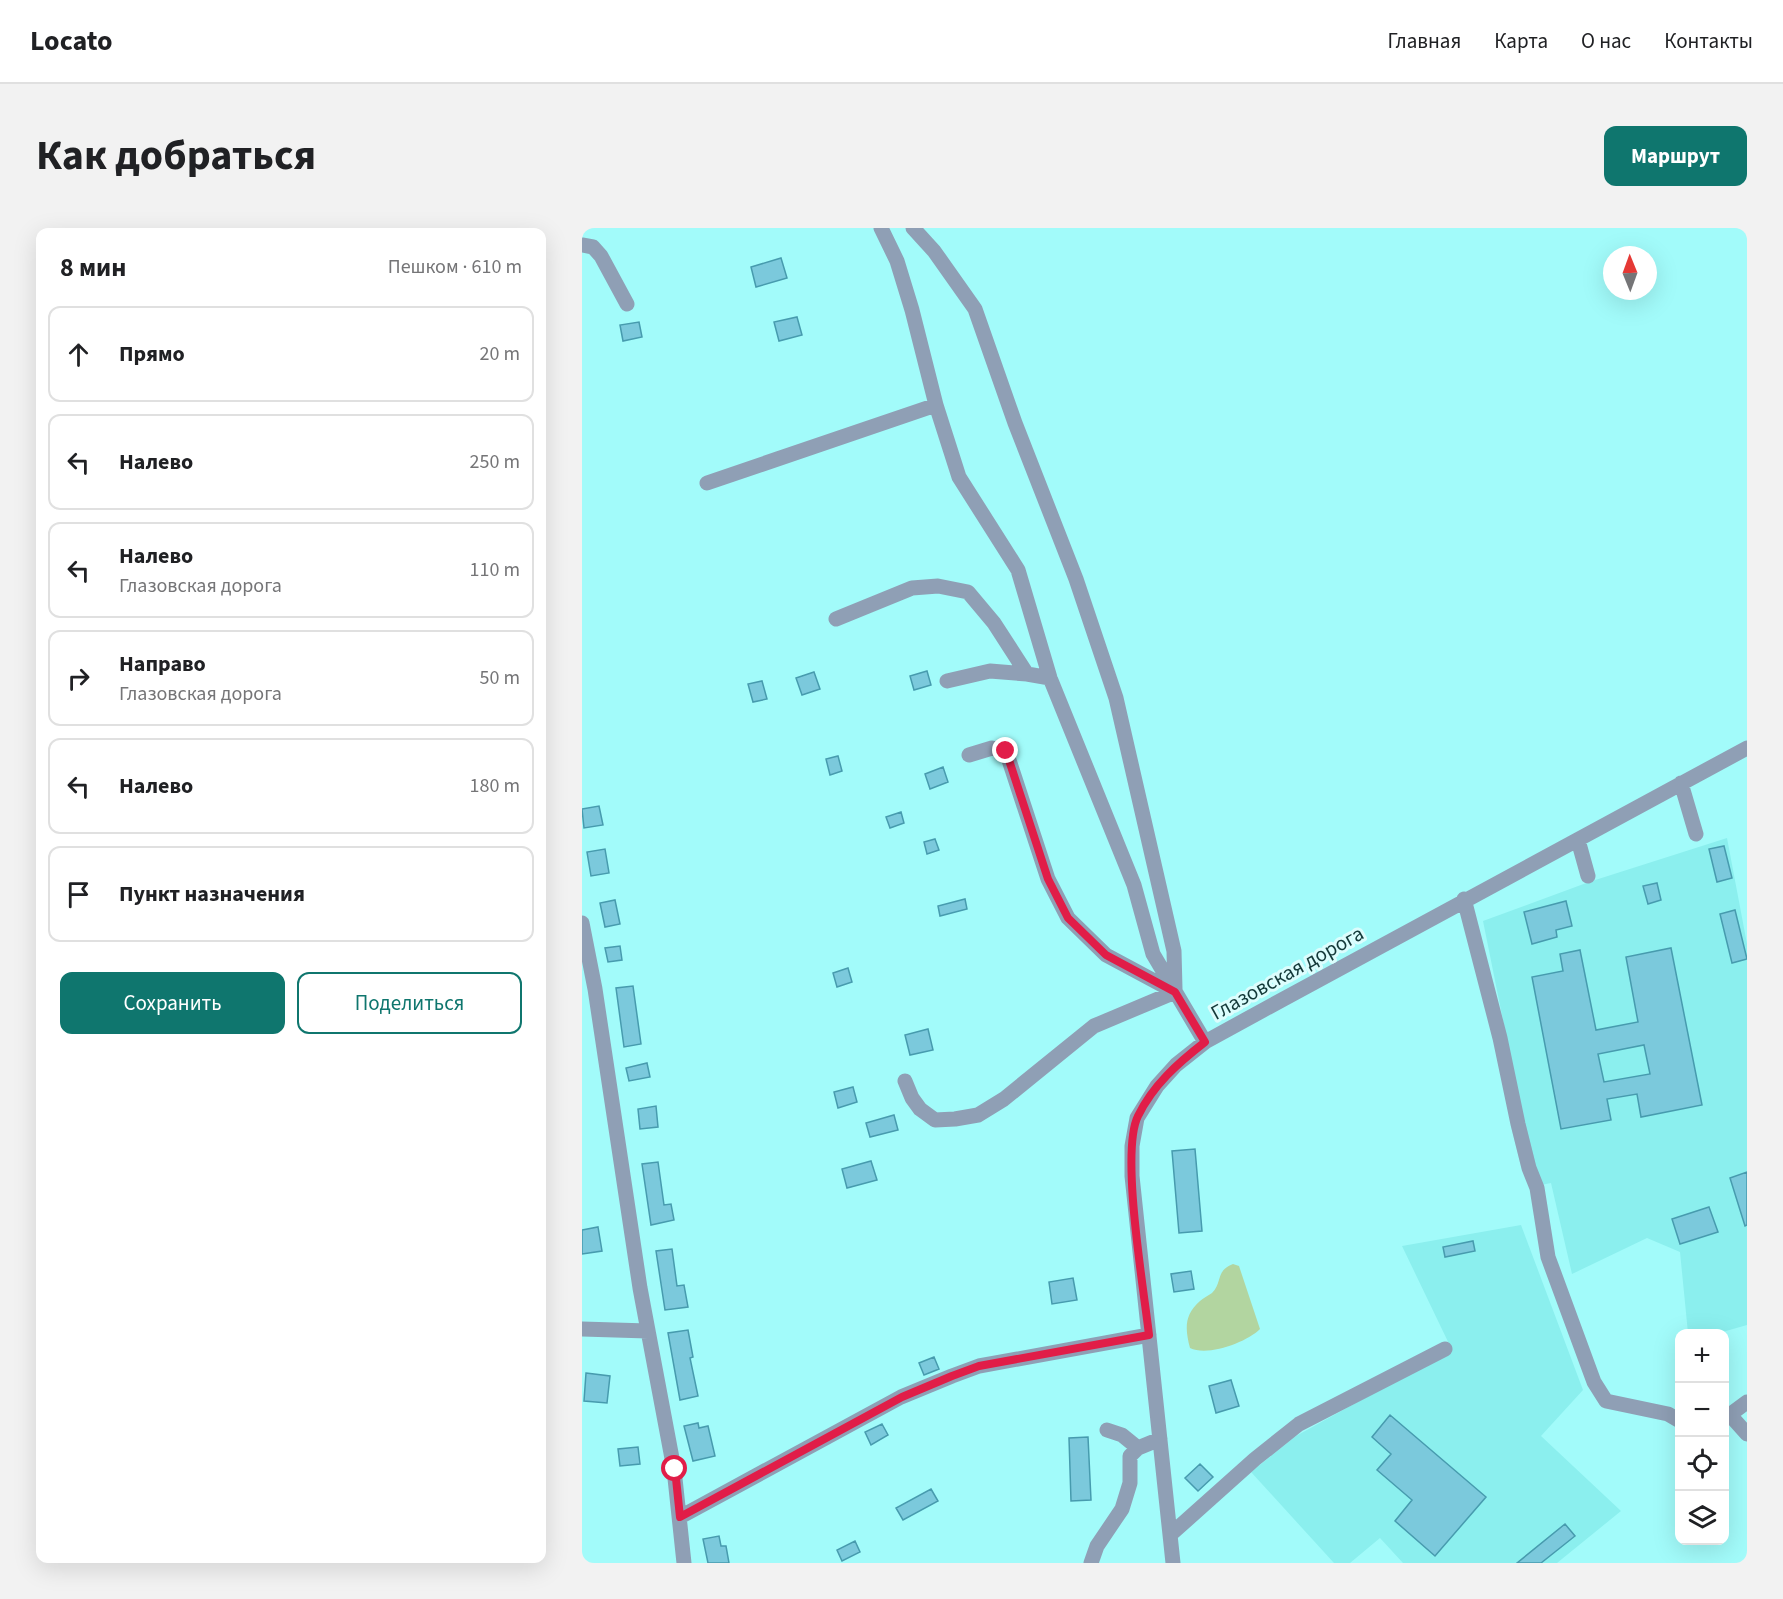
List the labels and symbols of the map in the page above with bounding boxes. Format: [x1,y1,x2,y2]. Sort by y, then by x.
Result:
north arrow [1603,246,1657,300]
route end [992,737,1018,763]
street label: Глазовская дорога [1205,918,1369,1028]
route start [661,1455,687,1481]

